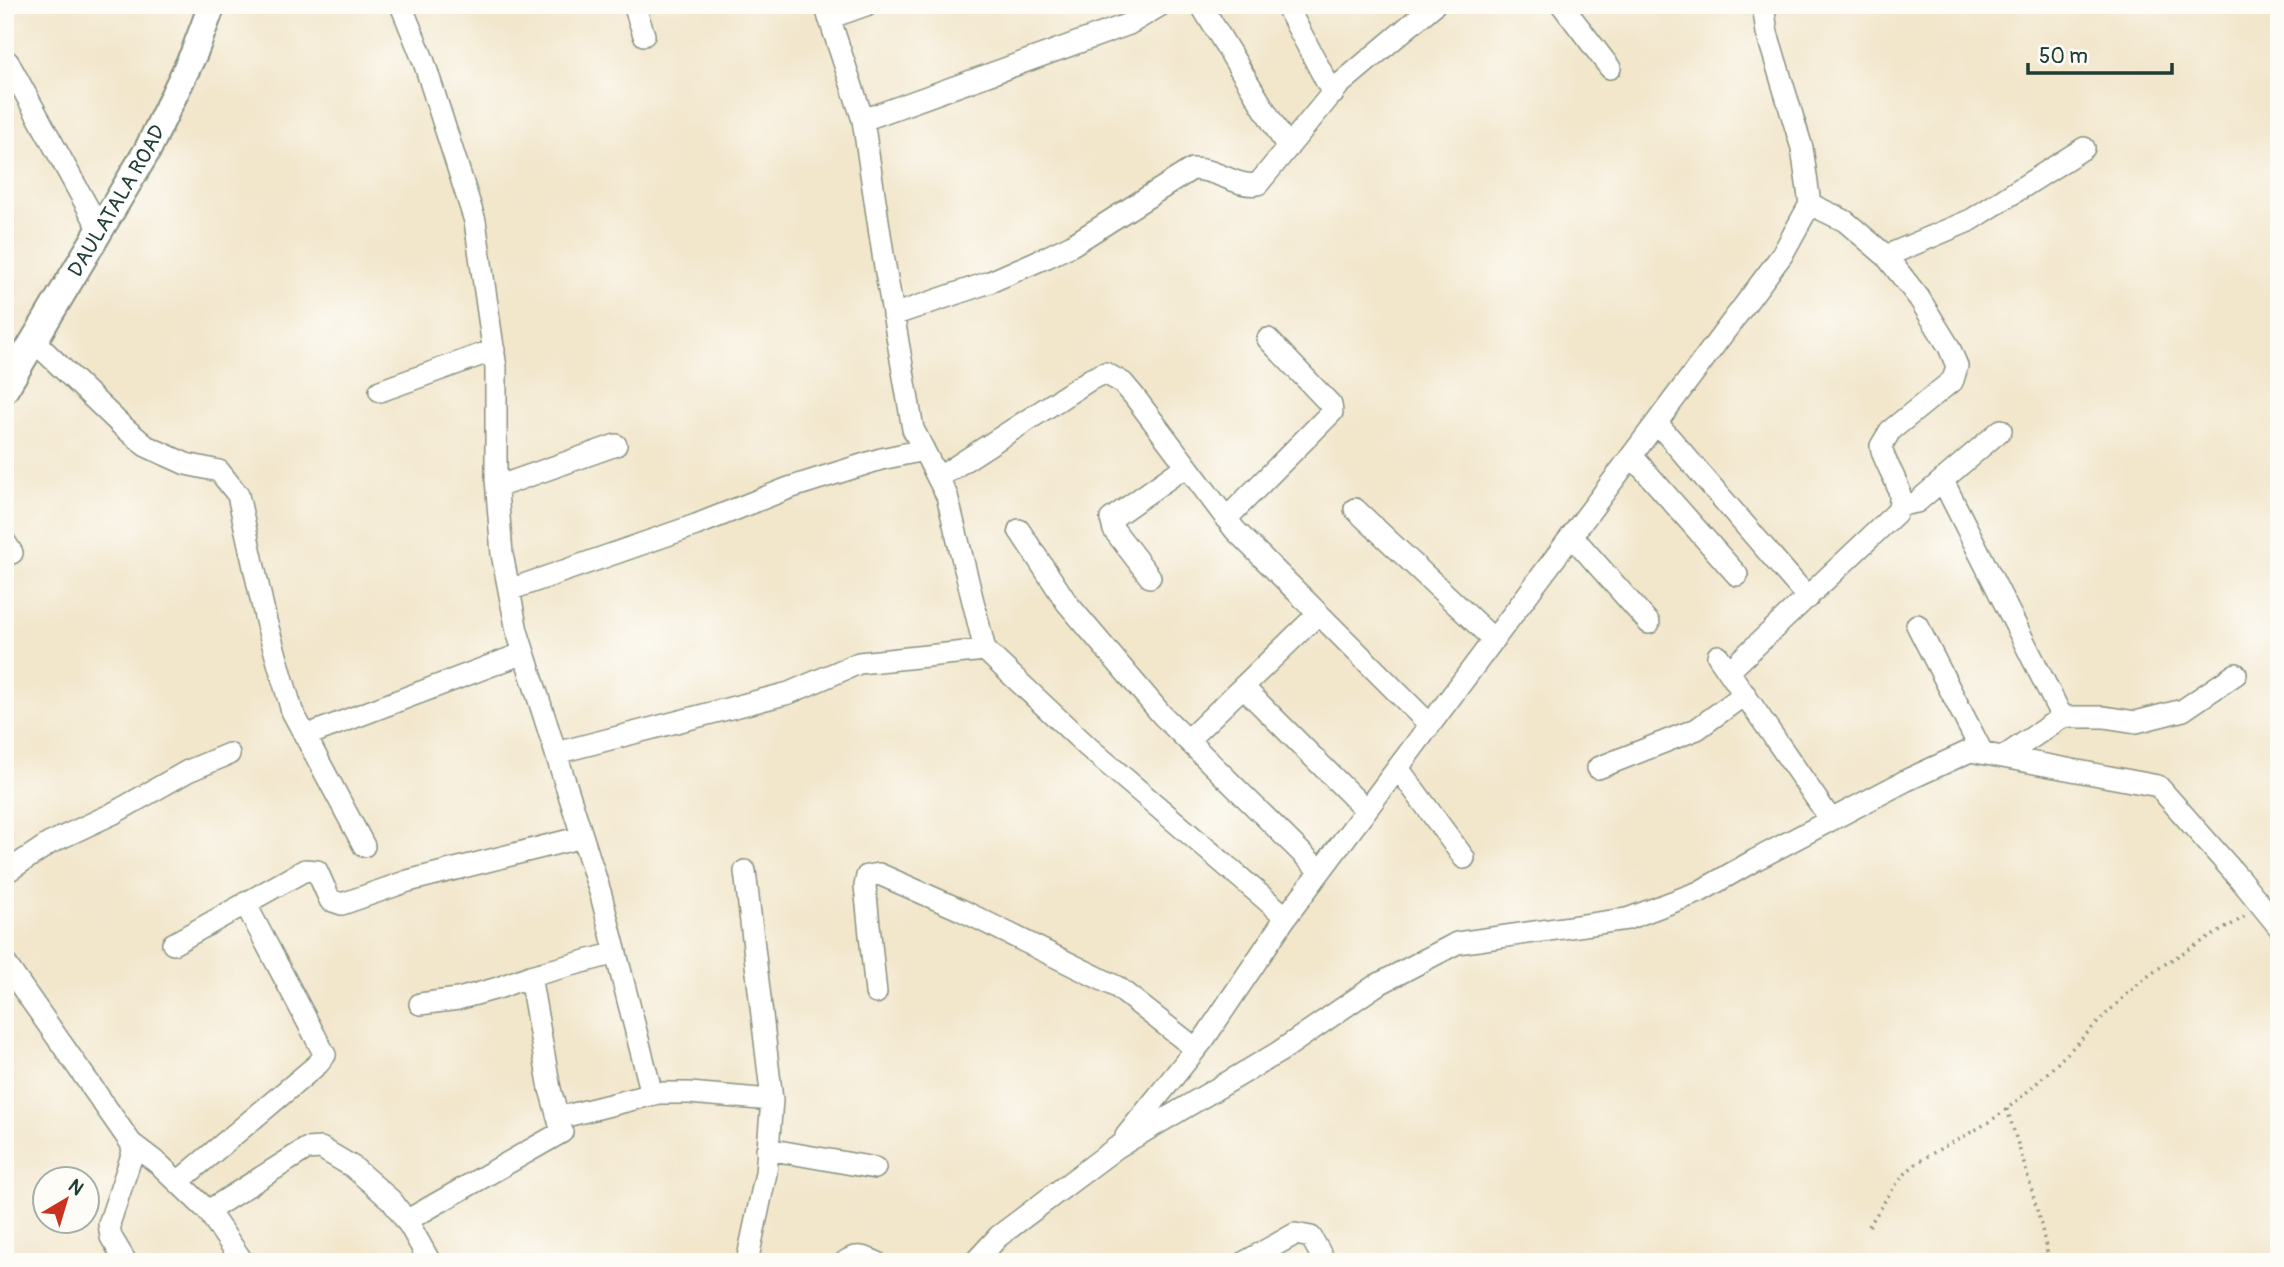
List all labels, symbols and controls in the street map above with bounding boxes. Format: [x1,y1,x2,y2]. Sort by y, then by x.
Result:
scale bar [2028,32,2172,76]
text: 50 m [2039,43,2088,70]
street label: DAULATALA ROAD [62,120,171,282]
north arrow [32,1166,102,1236]
text: N [63,1174,88,1201]

